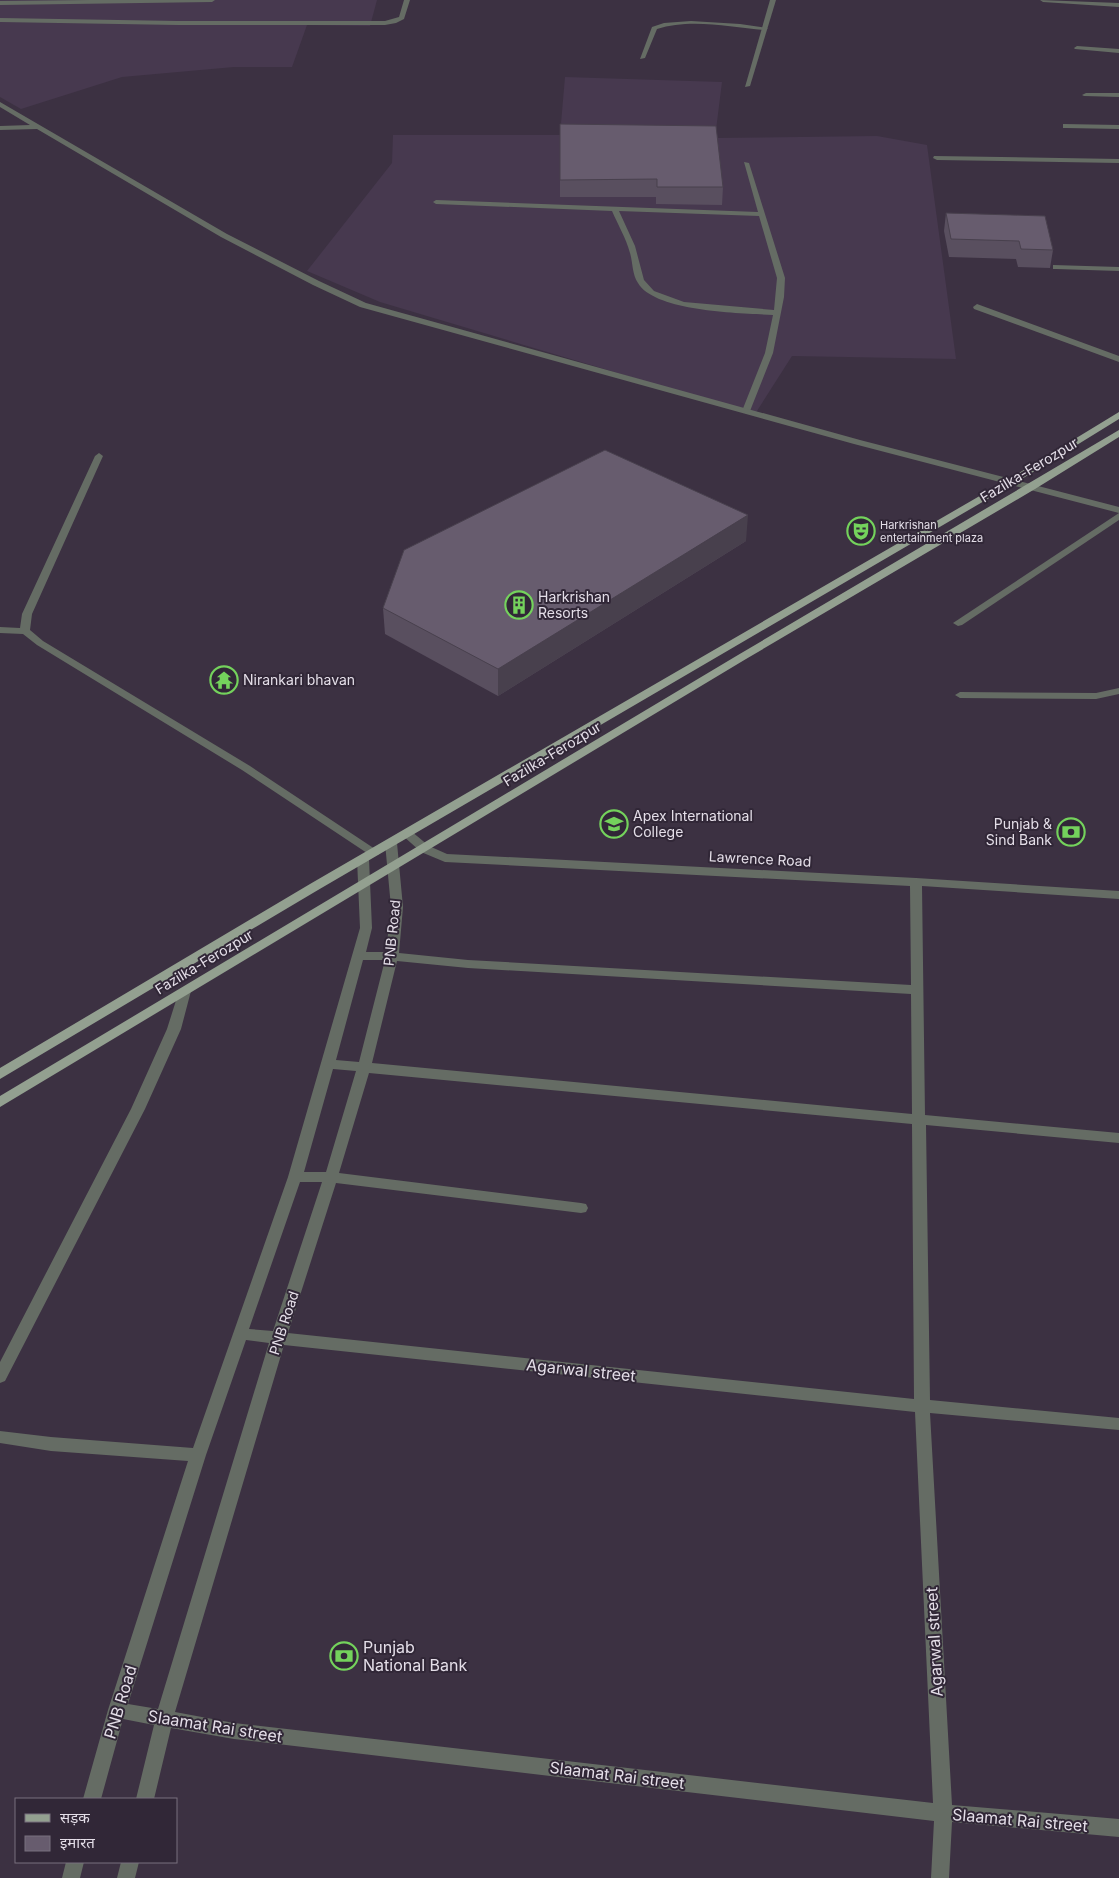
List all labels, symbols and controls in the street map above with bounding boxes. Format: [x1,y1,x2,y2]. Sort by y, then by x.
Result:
street label: Fazilka-Ferozpur [977,434,1081,506]
theatre icon: Harkrishan entertainment plaza [846,516,876,546]
place label: Harkrishan entertainment plaza [880,518,983,545]
place label: Harkrishan Resorts [538,588,610,621]
building icon: Harkrishan Resorts [504,590,534,620]
temple icon: Nirankari bhavan [209,665,239,695]
place label: Nirankari bhavan [243,671,355,688]
street label: Fazilka-Ferozpur [500,718,604,790]
place label: Apex International College [633,807,753,840]
school or university icon: Apex International College [599,809,629,839]
place label: Punjab & Sind Bank [986,815,1052,848]
bank icon: Punjab & Sind Bank [1056,817,1086,847]
street label: Lawrence Road [708,847,812,870]
street label: PNB Road [380,899,403,967]
street label: Fazilka-Ferozpur [152,926,256,998]
street label: PNB Road [265,1289,302,1357]
street label: Agarwal street [525,1354,637,1386]
street label: Agarwal street [921,1587,947,1697]
place label: Punjab National Bank [363,1637,467,1675]
bank icon: Punjab National Bank [329,1641,359,1671]
street label: PNB Road [99,1663,141,1741]
street label: Slaamat Rai street [146,1706,284,1746]
street label: Slaamat Rai street [548,1757,686,1793]
legend [15,1798,178,1863]
street label: Slaamat Rai street [952,1804,1088,1836]
text: सड़क [60,1808,90,1827]
text: इमारत [60,1833,95,1852]

